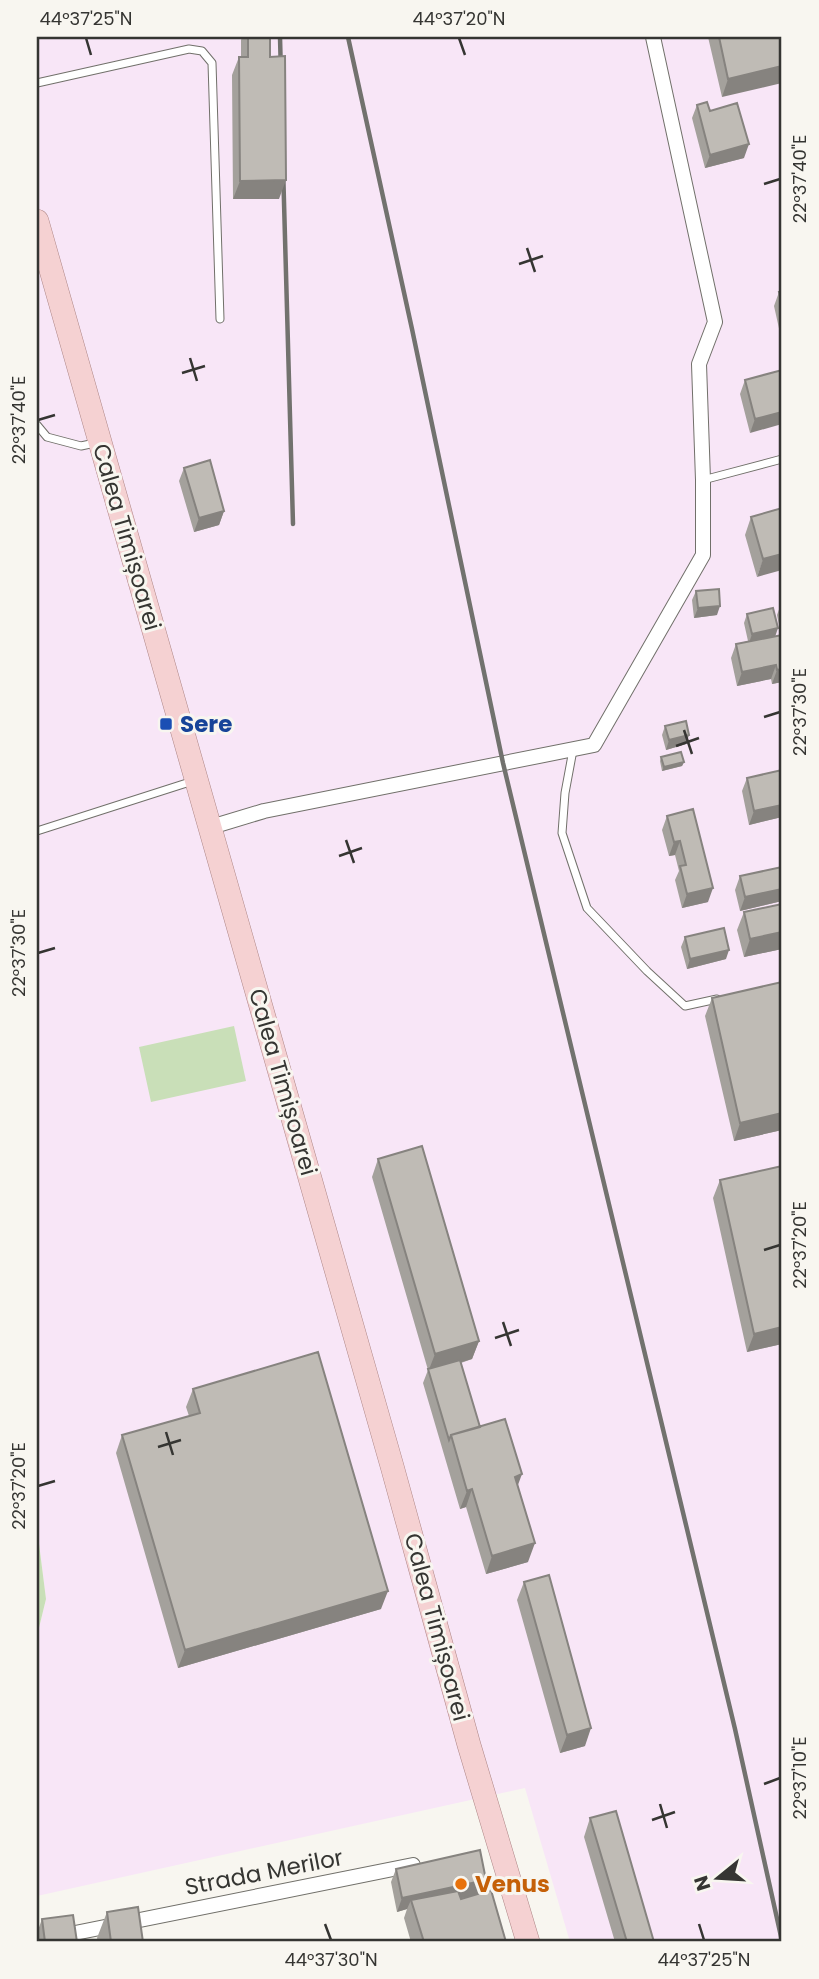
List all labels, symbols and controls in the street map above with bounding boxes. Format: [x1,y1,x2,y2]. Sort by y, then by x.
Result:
text: 44°37'25"N [40,6,132,31]
text: 44°37'20"N [413,6,505,31]
text: 22°37'40"E [787,135,812,223]
text: 22°37'40"E [6,376,31,464]
street label: Calea Timișoarei [85,440,169,634]
text: 22°37'30"E [787,668,812,756]
place label: Sere [180,708,232,740]
marker: Sere [158,716,174,732]
text: 22°37'30"E [6,909,31,997]
street label: Calea Timișoarei [241,985,325,1179]
text: 22°37'20"E [787,1201,812,1289]
text: 22°37'20"E [6,1442,31,1530]
street label: Calea Timișoarei [397,1530,477,1724]
text: 22°37'10"E [787,1737,812,1819]
street label: Strada Merilor [182,1841,346,1903]
north arrow [682,1842,752,1912]
place label: Venus [475,1868,550,1900]
text: N [687,1872,717,1894]
marker: Venus [453,1876,469,1892]
text: 44°37'30"N [284,1947,378,1972]
text: 44°37'25"N [658,1947,750,1972]

